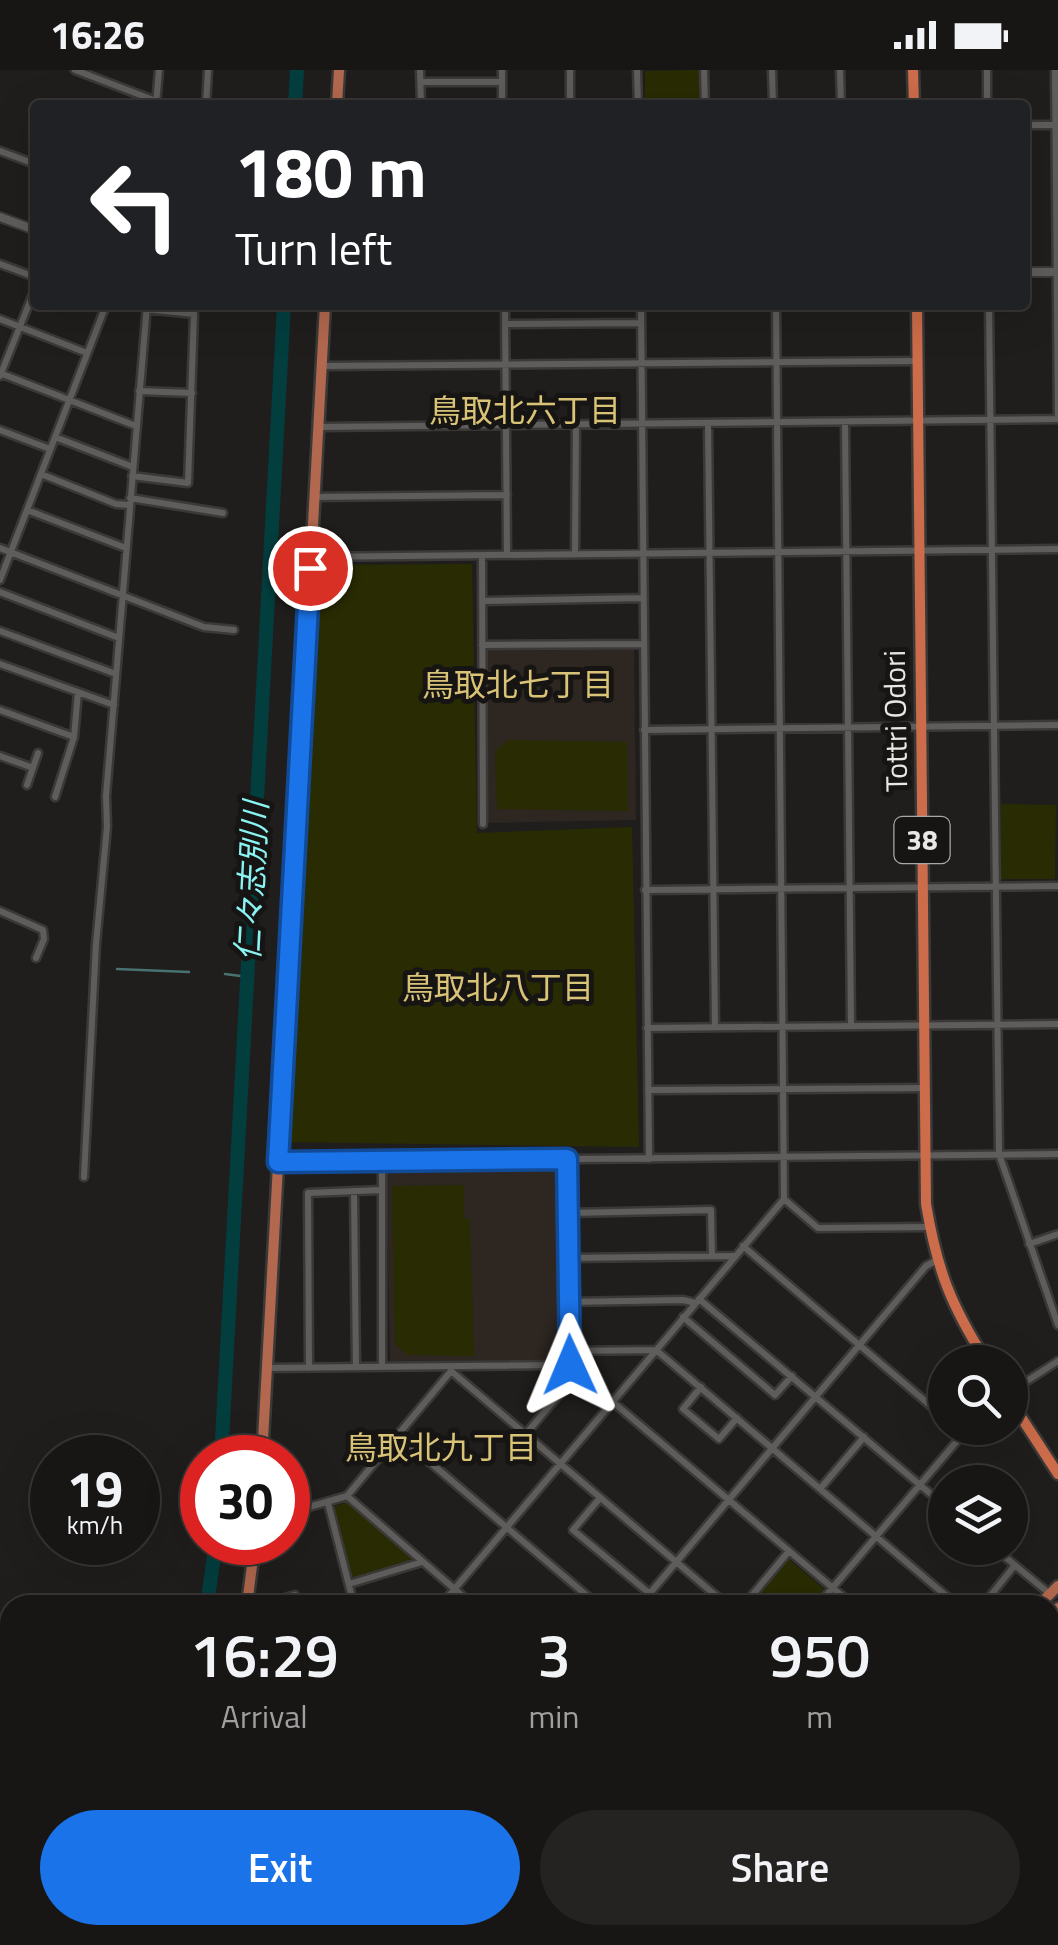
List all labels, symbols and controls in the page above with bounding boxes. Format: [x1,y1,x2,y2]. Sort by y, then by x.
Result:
text: 16:26 [50,6,145,64]
text: 180 m [235,118,427,224]
icon: left [70,140,200,270]
text: Turn left [235,214,392,282]
district label: 鳥取北六丁目 [429,386,621,434]
pin [268,526,353,611]
icon: arrive [283,541,338,596]
street label: Tottri Odori [871,650,919,792]
district label: 鳥取北七丁目 [422,660,614,708]
water label: 仁々志別川 [223,797,279,962]
road number: 38 [894,817,950,863]
district label: 鳥取北八丁目 [402,963,594,1011]
position arrow [518,1313,622,1417]
map controls [928,1345,1028,1565]
button: search [928,1345,1028,1445]
district label: 鳥取北九丁目 [345,1423,537,1471]
speed limit sign: 30 [180,1435,310,1565]
text: 19 [67,1450,123,1526]
button: layers [928,1465,1028,1565]
text: km/h [67,1506,123,1544]
text: 16:29 [190,1609,339,1700]
text: 3 [537,1609,571,1700]
text: 950 [769,1609,870,1700]
text: Arrival [221,1692,308,1740]
text: min [528,1692,579,1740]
text: m [806,1692,833,1740]
button: Exit [40,1810,520,1925]
button: Share [540,1810,1020,1925]

